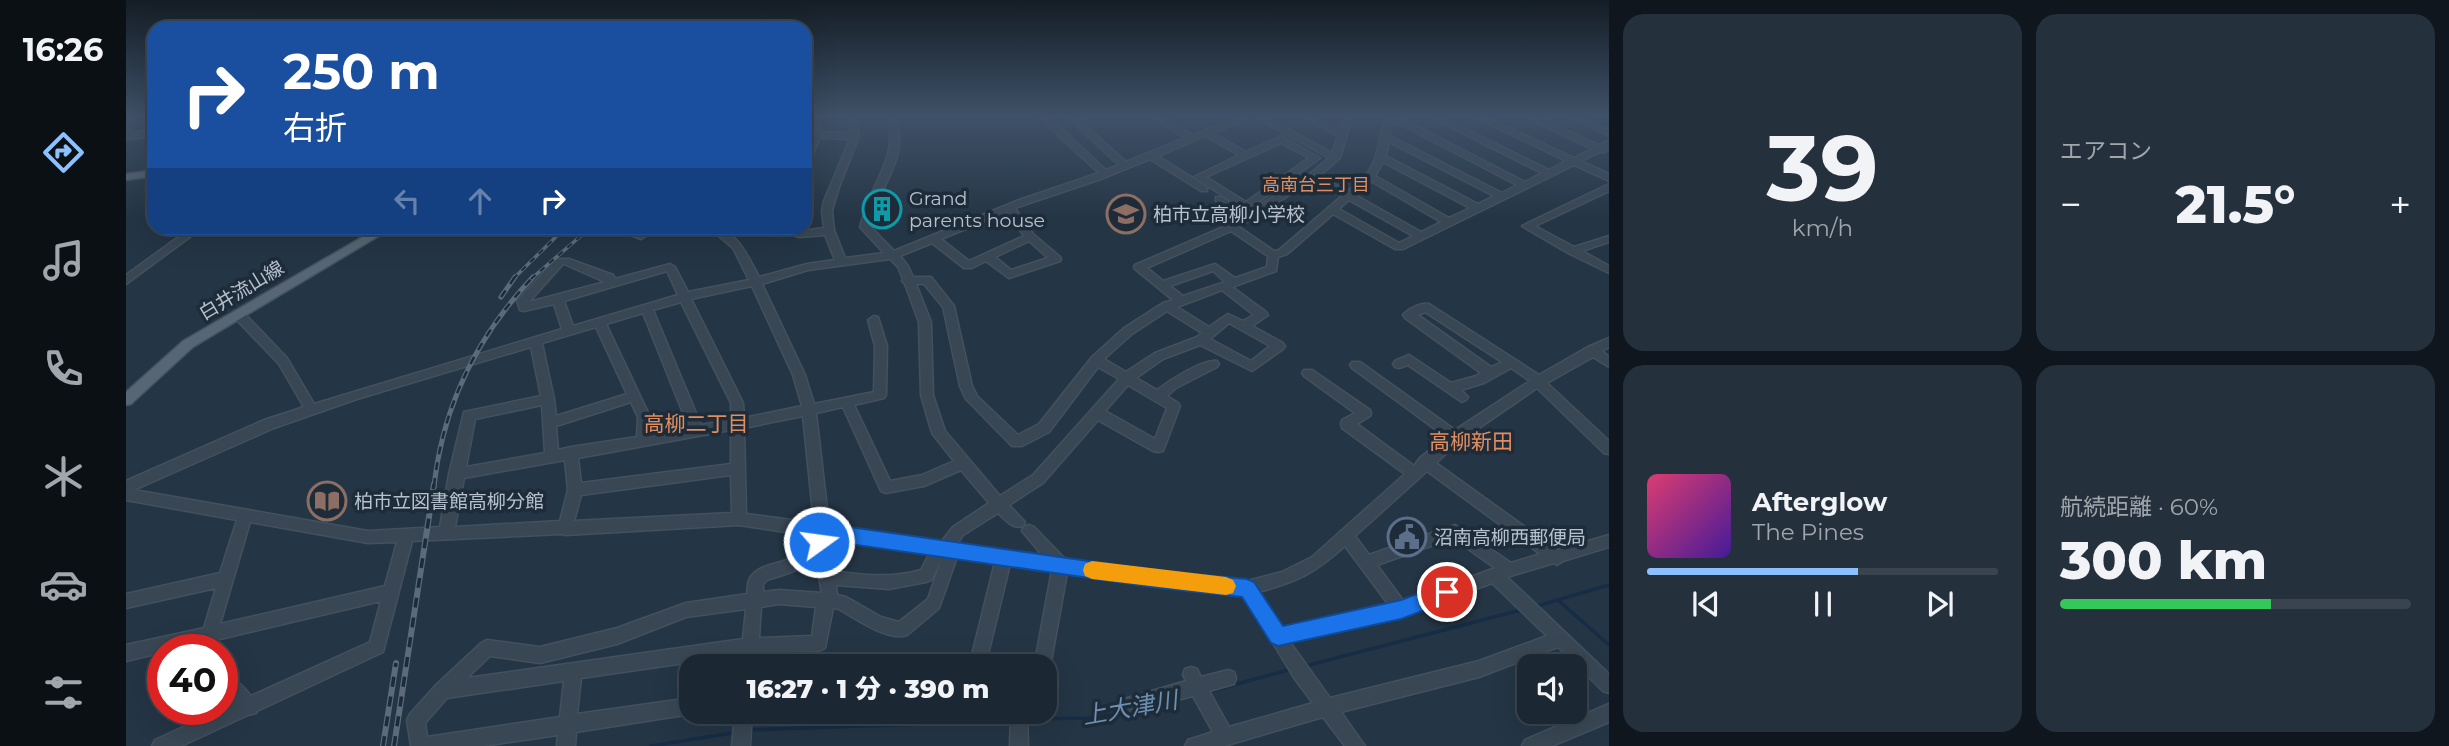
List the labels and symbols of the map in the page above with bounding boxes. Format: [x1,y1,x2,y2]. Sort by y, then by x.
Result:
district label: 高南台三丁目 [1262,174,1370,196]
place label: Grand parents house [909,187,1045,232]
building icon: Grand parents house [861,188,903,230]
school or university icon: 柏市立高柳小学校 [1105,193,1147,235]
place label: 柏市立高柳小学校 [1153,203,1305,226]
street label: 白井流山線 [195,256,288,325]
district label: 高柳二丁目 [644,411,749,436]
district label: 高柳新田 [1429,429,1513,454]
library icon: 柏市立図書館高柳分館 [306,480,348,522]
place label: 柏市立図書館高柳分館 [354,490,544,513]
position arrow [782,505,856,579]
public building icon: 沼南高柳西郵便局 [1386,516,1428,558]
place label: 沼南高柳西郵便局 [1434,526,1586,549]
pin [1417,562,1477,622]
speed limit sign: 40 [147,634,238,725]
water label: 上大津川 [1080,684,1183,730]

